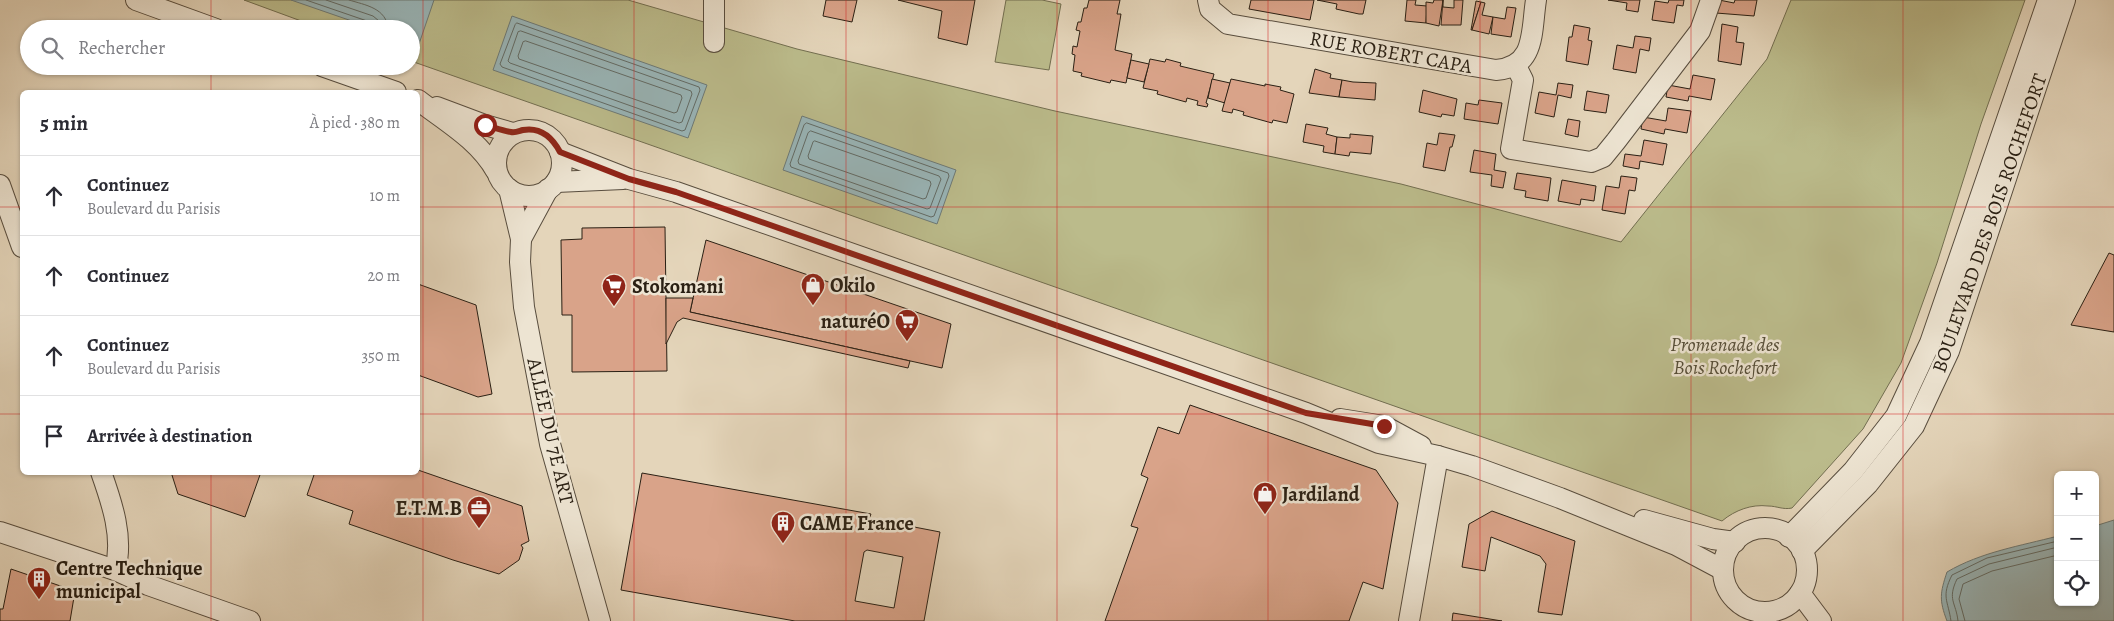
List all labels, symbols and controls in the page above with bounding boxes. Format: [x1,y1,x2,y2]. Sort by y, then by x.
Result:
search box [20,20,420,75]
street label: RUE ROBERT CAPA [1308,25,1474,80]
icon: search [38,34,66,62]
text: Rechercher [78,35,165,61]
street label: BOULEVARD DES BOIS ROCHEFORT [1926,70,2053,376]
text: 5 min [40,109,88,137]
text: À pied · 380 m [310,112,400,134]
route start [474,114,497,137]
text: Continuez [87,172,169,198]
icon: ahead [40,182,68,210]
text: 10 m [370,185,400,207]
text: Boulevard du Parisis [87,198,221,220]
icon: ahead [40,262,68,290]
text: Continuez [87,263,169,289]
text: 20 m [367,265,400,287]
shop icon: Okilo [800,272,826,306]
place label: Okilo [830,272,875,299]
supermarket icon: Stokomani [601,273,627,307]
place label: Stokomani [632,273,724,300]
place label: naturéO [821,308,890,335]
supermarket icon: naturéO [894,308,920,342]
park label: Promenade des Bois Rochefort [1670,331,1780,381]
text: Continuez [87,332,169,358]
icon: ahead [40,342,68,370]
text: 350 m [361,345,400,367]
street label: ALLÉE DU 7E ART [520,354,580,507]
text: Boulevard du Parisis [87,358,221,380]
route end [1373,415,1396,438]
icon: arrive [40,422,68,450]
text: Arrivée à destination [87,423,252,449]
map controls [2054,471,2099,606]
button: + [2054,471,2099,516]
shop icon: Jardiland [1252,481,1278,515]
place label: Jardiland [1282,481,1360,508]
place label: E.T.M.B [395,495,462,522]
office icon: E.T.M.B [466,495,492,529]
building icon: CAME France [770,510,796,544]
place label: CAME France [800,510,914,537]
button: − [2054,516,2099,561]
place label: Centre Technique municipal [56,555,203,605]
button: locate [2054,561,2099,606]
building icon: Centre Technique municipal [26,566,52,600]

